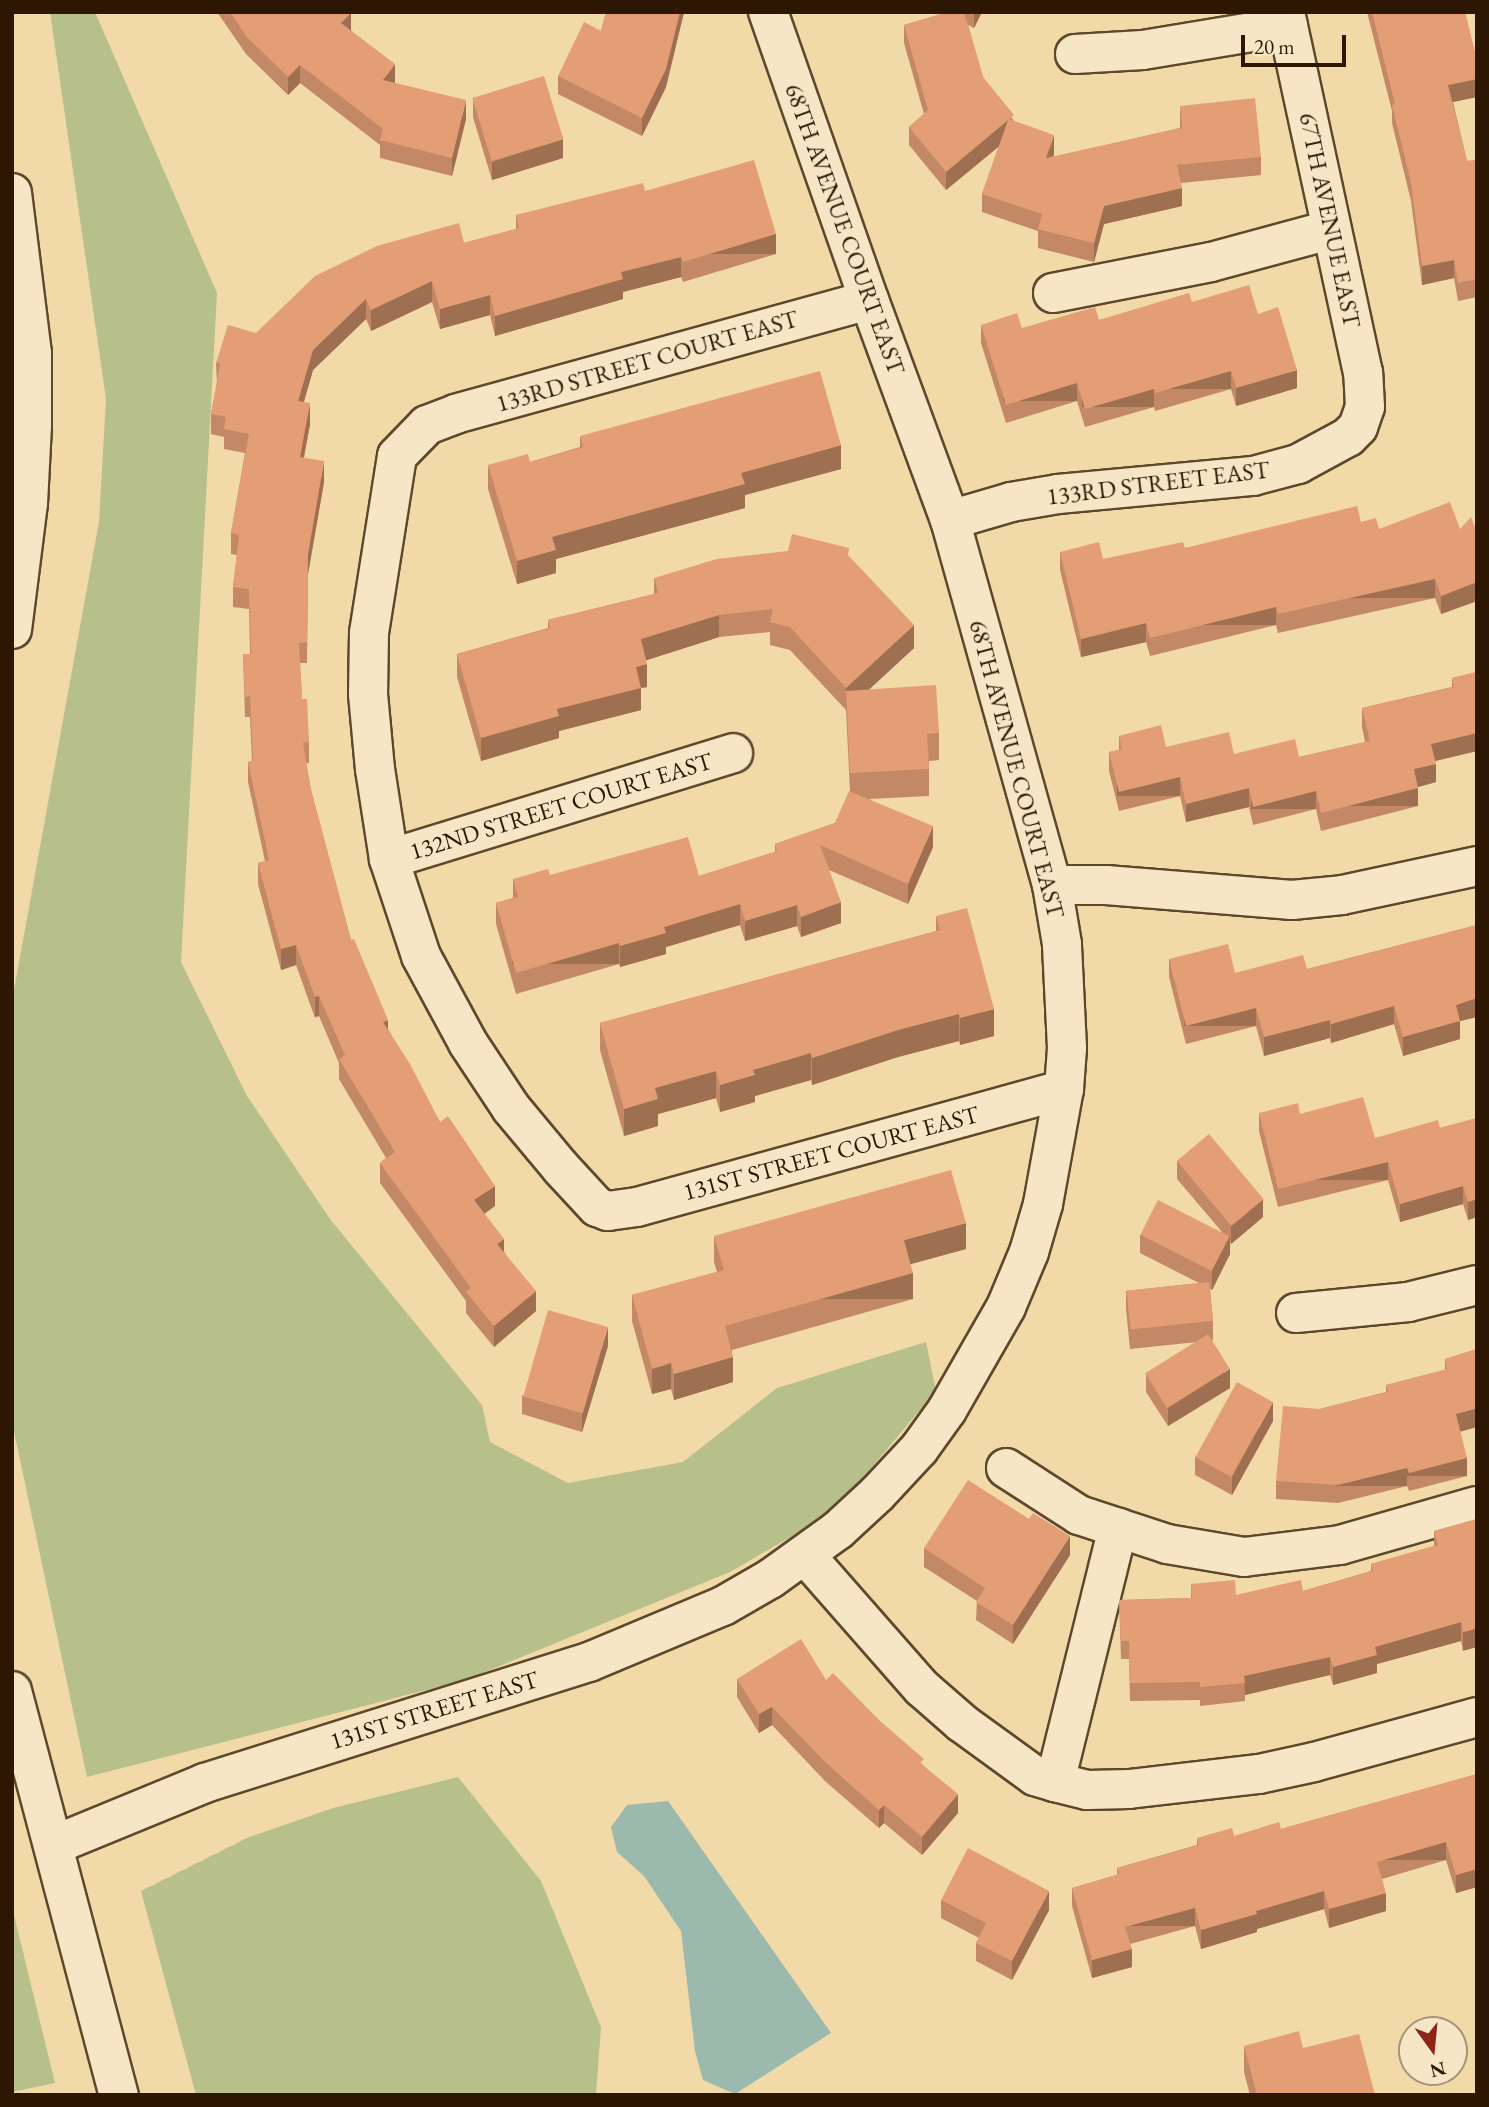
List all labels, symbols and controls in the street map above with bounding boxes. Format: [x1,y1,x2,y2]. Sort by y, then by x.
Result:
scale bar [1244,21,1349,65]
text: 20 m [1254,33,1295,60]
street label: 68TH AVENUE COURT EAST [779,80,911,378]
street label: 67TH AVENUE EAST [1293,110,1367,330]
street label: 133RD STREET COURT EAST [493,304,801,418]
street label: 133RD STREET EAST [1045,455,1271,511]
street label: 68TH AVENUE COURT EAST [963,617,1071,921]
street label: 132ND STREET COURT EAST [406,746,716,866]
street label: 131ST STREET COURT EAST [680,1100,982,1206]
street label: 131ST STREET EAST [326,1665,542,1755]
north arrow [1398,2016,1468,2086]
text: N [1427,2056,1449,2084]

